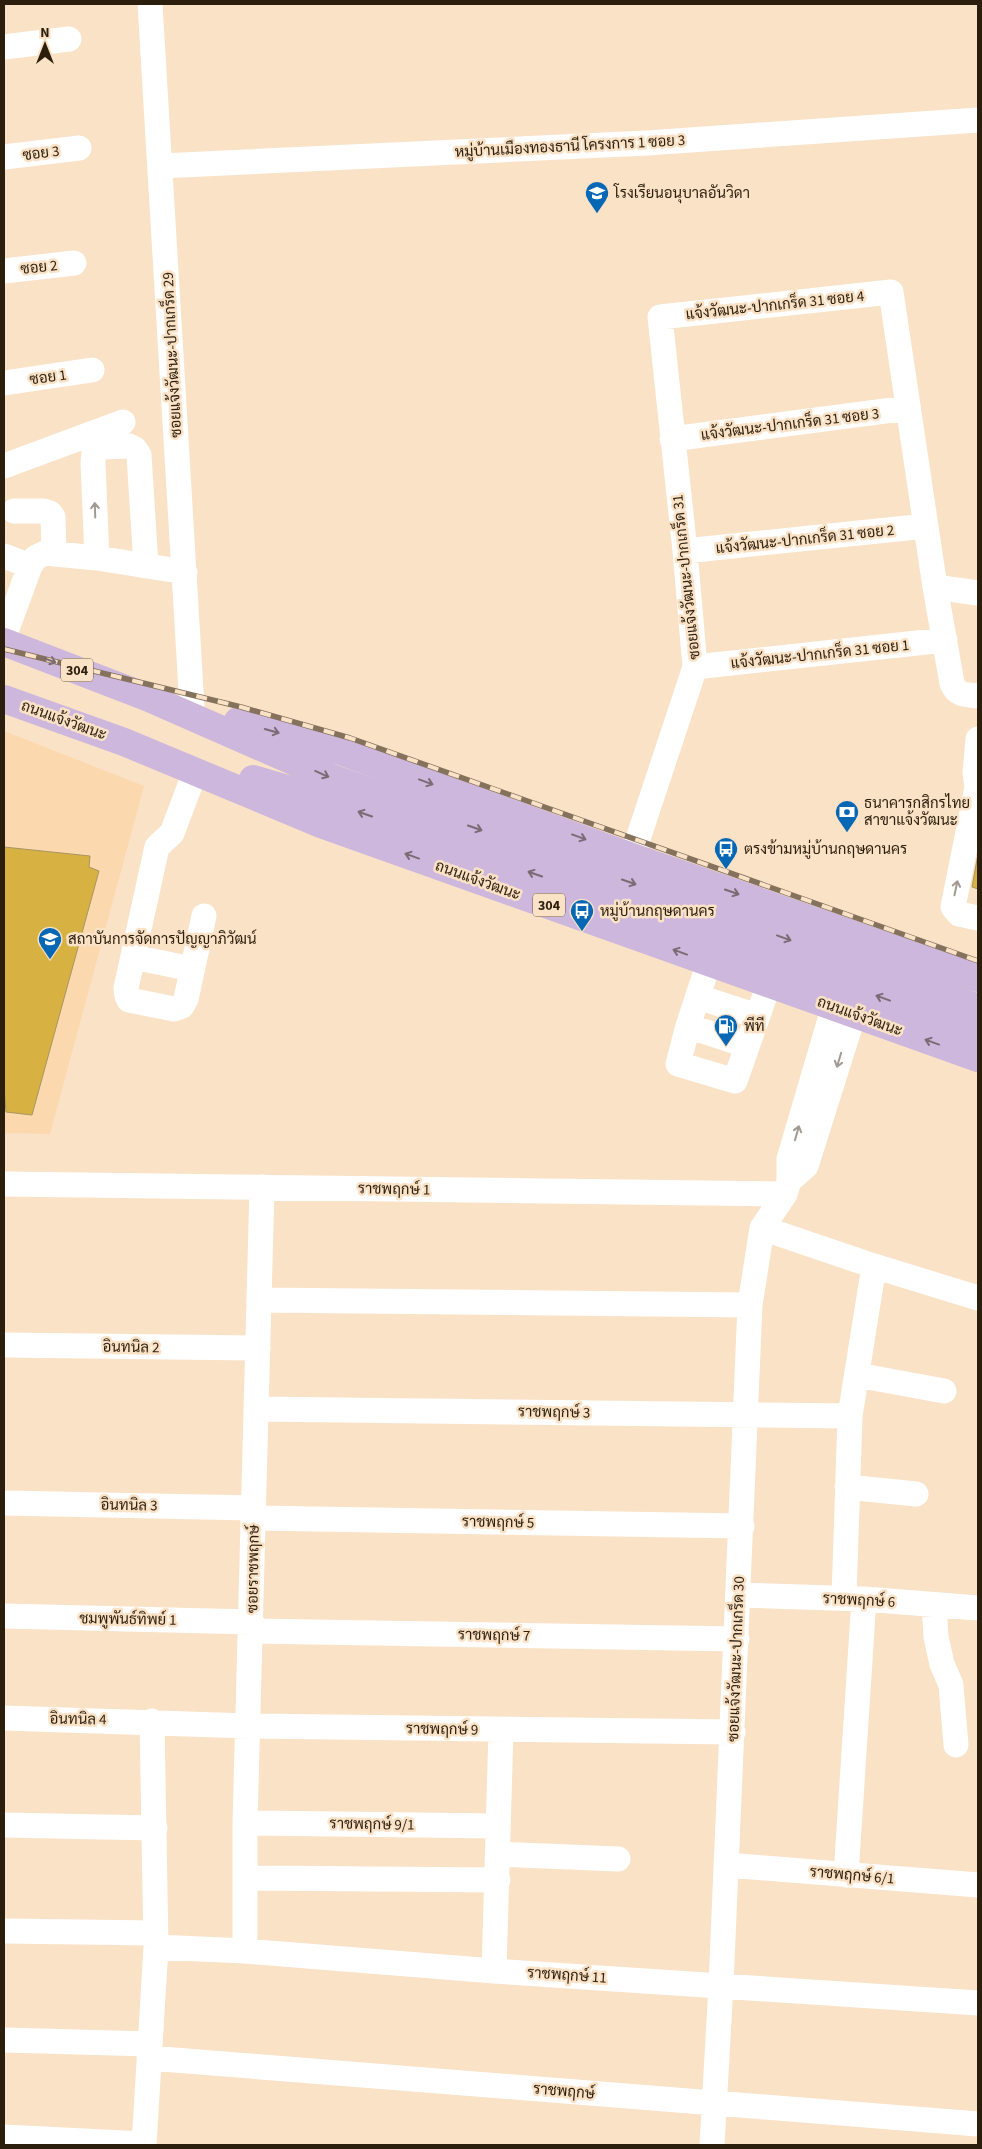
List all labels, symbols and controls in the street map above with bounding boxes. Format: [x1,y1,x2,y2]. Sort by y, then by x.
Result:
north arrow [20,20,70,70]
text: N [40,23,50,43]
street label: หมู่บ้านเมืองทองธานี โครงการ 1 ซอย 3 [454,130,686,163]
street label: ซอย 3 [21,141,61,166]
school or university icon: โรงเรียนอนุบาลอันวิดา [584,180,610,214]
place label: โรงเรียนอนุบาลอันวิดา [613,183,750,204]
street label: ซอย 2 [20,255,59,280]
street label: ซอยแจ้งวัฒนะ-ปากเกร็ด 29 [157,272,187,438]
street label: แจ้งวัฒนะ-ปากเกร็ด 31 ซอย 4 [685,285,866,325]
street label: ซอย 1 [28,365,68,390]
street label: แจ้งวัฒนะ-ปากเกร็ด 31 ซอย 3 [700,402,880,446]
street label: ซอยแจ้งวัฒนะ-ปากเกร็ด 31 [666,493,706,661]
one-way arrow [90,502,99,518]
street label: แจ้งวัฒนะ-ปากเกร็ด 31 ซอย 2 [715,519,895,559]
street label: แจ้งวัฒนะ-ปากเกร็ด 31 ซอย 1 [730,634,910,674]
one-way arrow [41,656,57,665]
road number: 304 [61,658,93,682]
street label: ถนนแจ้งวัฒนะ [18,695,109,746]
one-way arrow [264,726,280,736]
one-way arrow [314,769,329,779]
one-way arrow [418,778,433,787]
place label: ธนาคารกสิกรไทย สาขาแจ้งวัฒนะ [864,793,970,831]
bank icon: ธนาคารกสิกรไทย สาขาแจ้งวัฒนะ [834,799,860,833]
one-way arrow [358,809,374,818]
one-way arrow [467,824,482,833]
one-way arrow [571,833,586,842]
bus stop icon: ตรงข้ามหมู่บ้านกฤษดานคร [713,836,739,870]
place label: ตรงข้ามหมู่บ้านกฤษดานคร [744,839,907,860]
one-way arrow [405,851,420,860]
street label: ถนนแจ้งวัฒนะ [432,855,523,906]
one-way arrow [528,869,544,878]
one-way arrow [620,878,636,887]
one-way arrow [951,881,961,897]
one-way arrow [724,888,739,897]
road number: 304 [533,894,565,916]
bus stop icon: หมู่บ้านกฤษดานคร [569,898,595,932]
place label: หมู่บ้านกฤษดานคร [600,901,715,922]
school or university icon: สถาบันการจัดการปัญญาภิวัฒน์ [37,926,63,960]
place label: สถาบันการจัดการปัญญาภิวัฒน์ [68,929,256,950]
one-way arrow [776,934,792,943]
one-way arrow [673,947,689,956]
street label: ถนนแจ้งวัฒนะ [814,991,905,1042]
one-way arrow [876,993,891,1002]
fuel station icon: พีที [713,1013,739,1047]
place label: พีที [744,1016,765,1037]
one-way arrow [925,1037,941,1046]
one-way arrow [834,1052,843,1067]
one-way arrow [792,1126,802,1142]
street label: ราชพฤกษ์ 1 [358,1178,430,1201]
street label: อินทนิล 2 [102,1337,160,1358]
street label: ราชพฤกษ์ 3 [518,1401,590,1424]
street label: อินทนิล 3 [100,1495,158,1516]
street label: ราชพฤกษ์ 5 [462,1511,534,1534]
street label: ซอยราชพฤกษ์ [242,1524,265,1613]
street label: ซอยแจ้งวัฒนะ-ปากเกร็ด 30 [722,1576,750,1742]
street label: ราชพฤกษ์ 6 [822,1588,896,1613]
street label: ชมพูพันธ์ทิพย์ 1 [79,1608,177,1631]
street label: ราชพฤกษ์ 7 [458,1624,530,1647]
street label: อินทนิล 4 [49,1709,107,1731]
street label: ราชพฤกษ์ 9 [406,1718,478,1741]
street label: ราชพฤกษ์ 9/1 [329,1813,415,1836]
street label: ราชพฤกษ์ 6/1 [809,1861,895,1890]
street label: ราชพฤกษ์ 11 [526,1962,608,1989]
street label: ราชพฤกษ์ [532,2078,597,2105]

